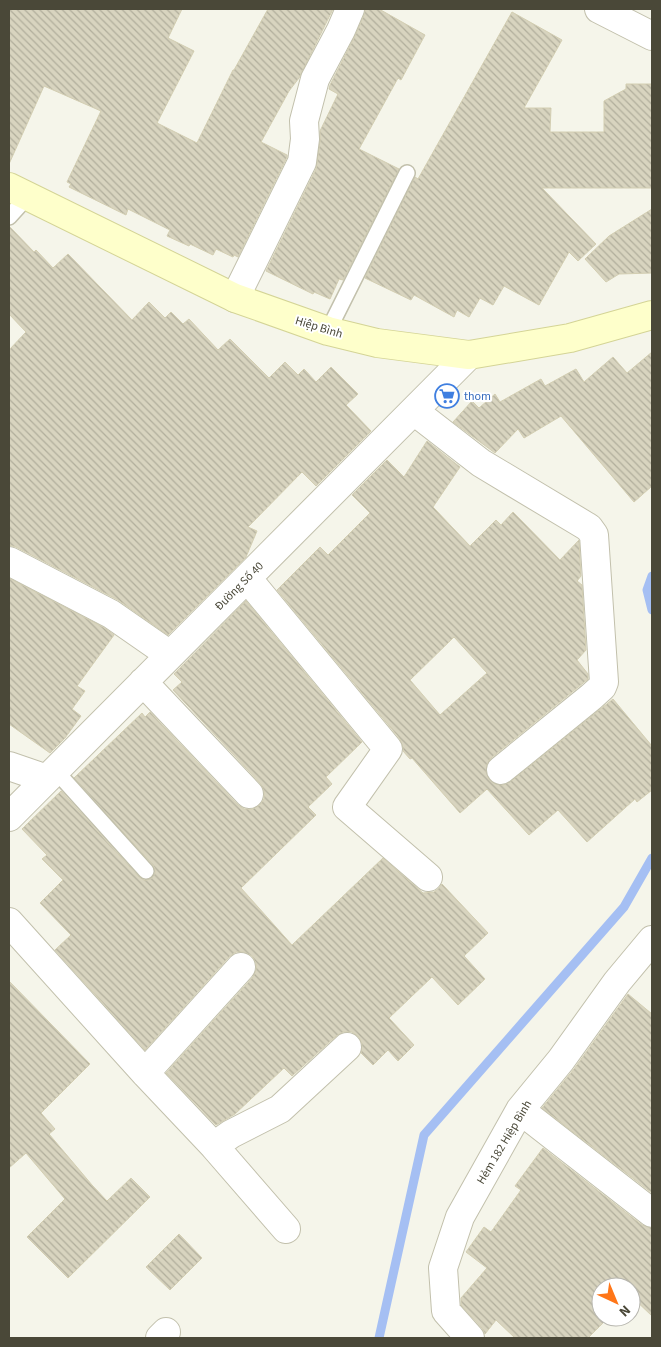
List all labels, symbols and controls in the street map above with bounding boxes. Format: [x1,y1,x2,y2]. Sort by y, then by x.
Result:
street label: Hiệp Bình [293,312,345,343]
supermarket icon: thom [434,383,460,409]
place label: thom [464,388,491,405]
street label: Đường Số 40 [211,558,268,615]
street label: Hẻm 182 Hiệp Bình [473,1097,536,1187]
north arrow [591,1277,641,1327]
text: N [614,1300,635,1321]

